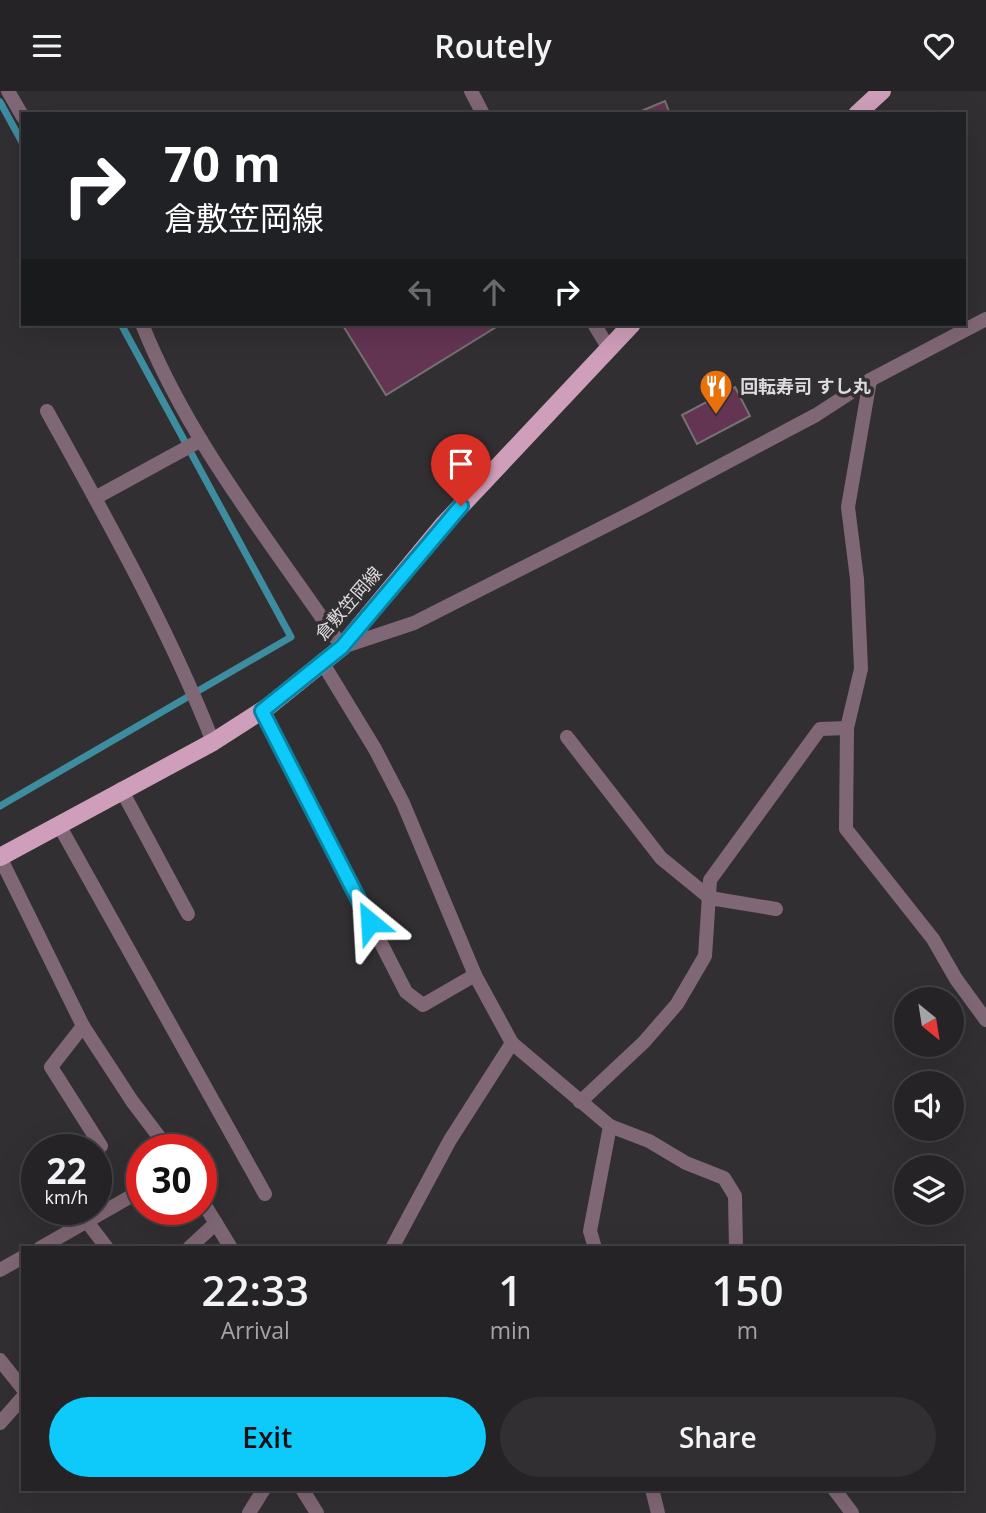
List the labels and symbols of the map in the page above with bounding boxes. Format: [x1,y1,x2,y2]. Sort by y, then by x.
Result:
restaurant icon: 回転寿司 すし丸 [697,367,735,416]
place label: 回転寿司 すし丸 [740,374,871,398]
pin [431,434,491,506]
street label: 倉敷笠岡線 [309,561,387,645]
position arrow [333,885,407,959]
north arrow [894,987,964,1057]
speed limit sign: 30 [126,1134,217,1225]

